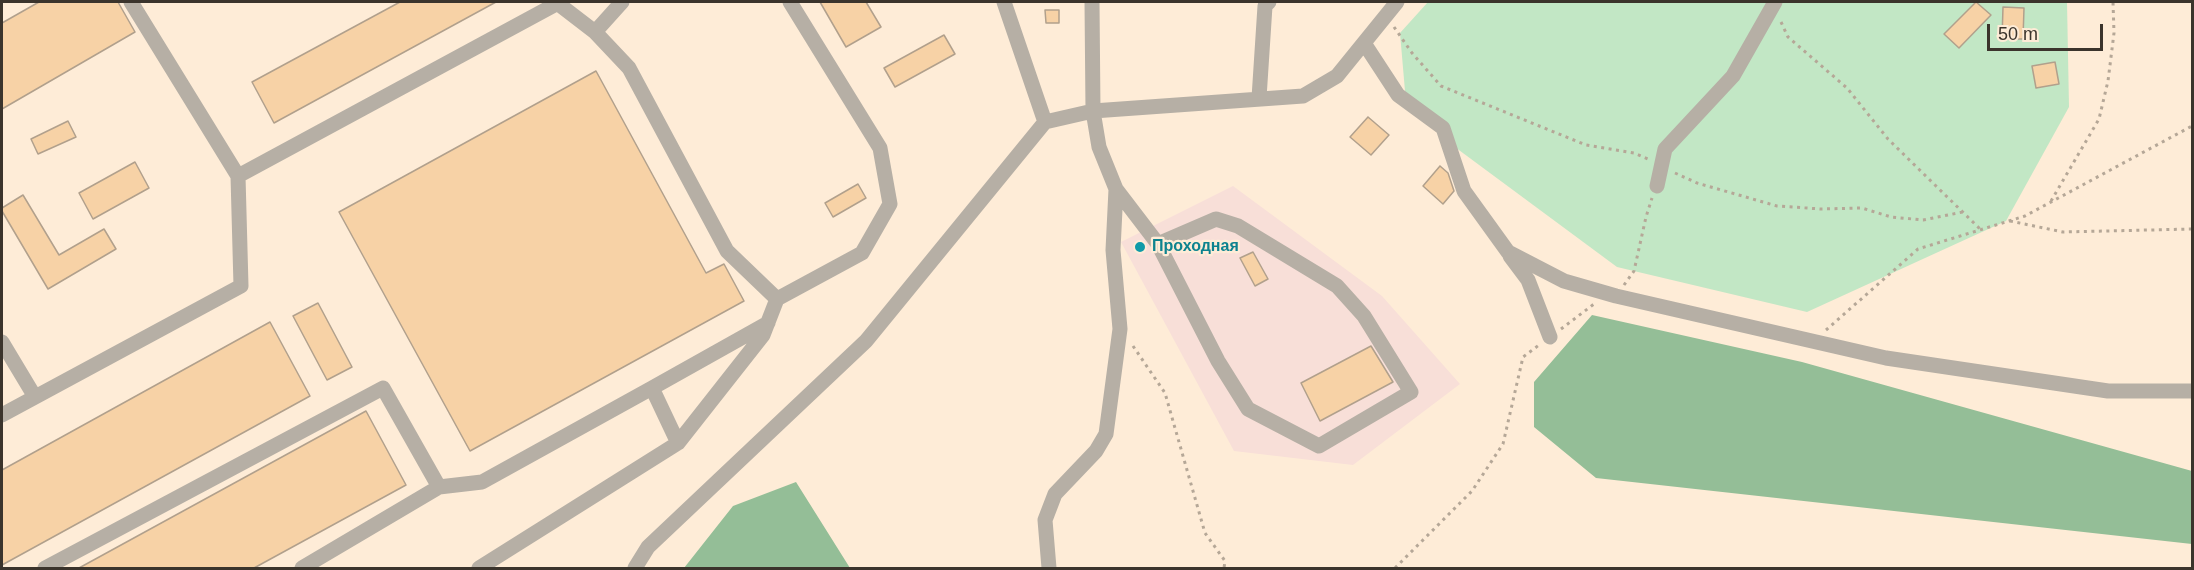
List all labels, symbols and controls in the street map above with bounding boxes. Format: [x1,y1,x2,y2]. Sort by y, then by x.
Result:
scale bar [1990,12,2106,50]
text: 50 m [1998,24,2038,44]
place label: Проходная [1152,237,1239,257]
marker: Проходная [1133,240,1147,254]

